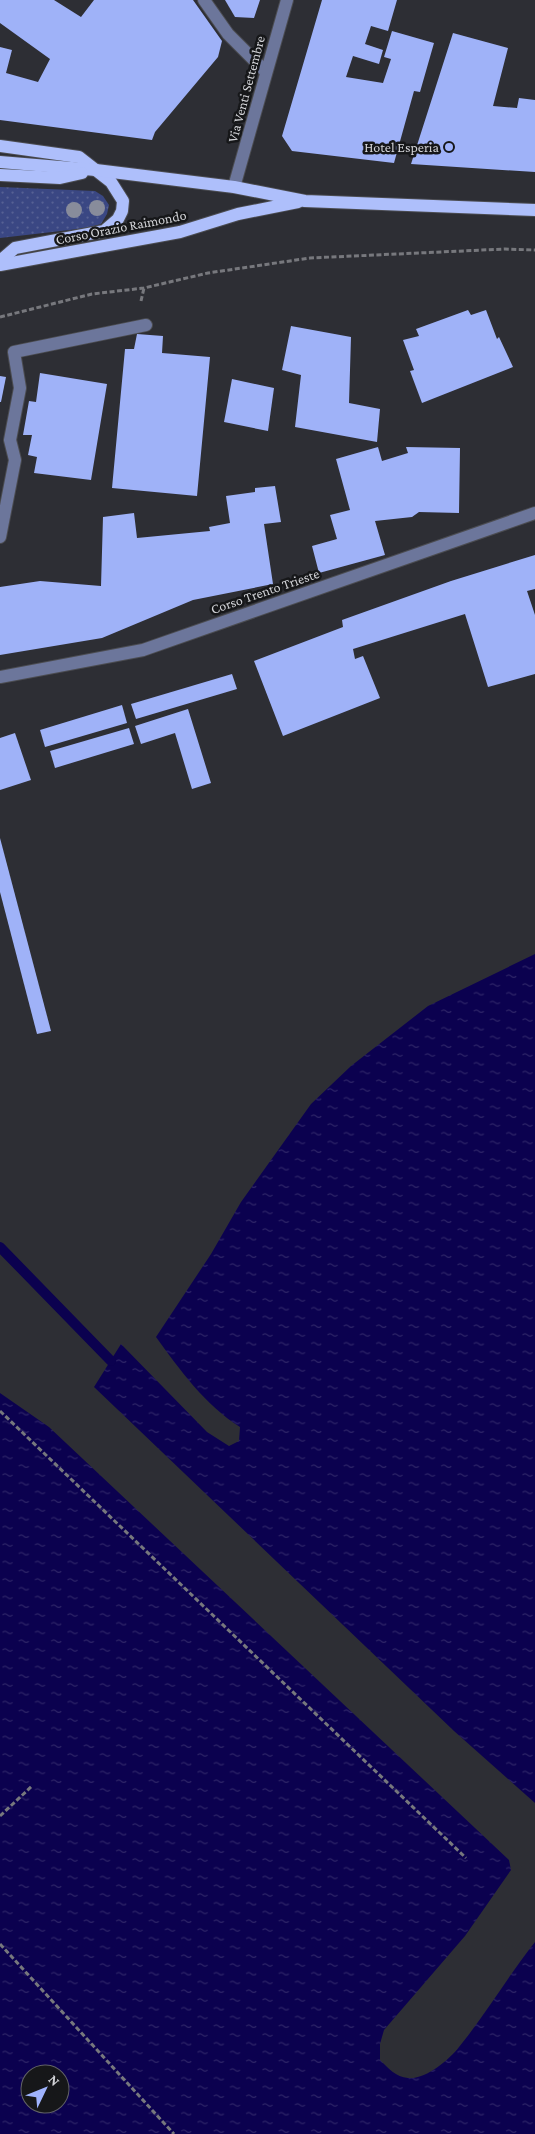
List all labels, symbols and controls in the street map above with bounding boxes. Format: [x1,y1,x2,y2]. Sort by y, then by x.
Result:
street label: Via Venti Settembre [224,34,268,144]
place label: Hotel Esperia [364,139,440,155]
marker: Hotel Esperia [443,141,455,153]
street label: Corso Orazio Raimondo [54,206,188,248]
street label: Corso Trento Trieste [209,565,321,617]
north arrow [20,2064,70,2114]
text: N [45,2071,64,2089]

